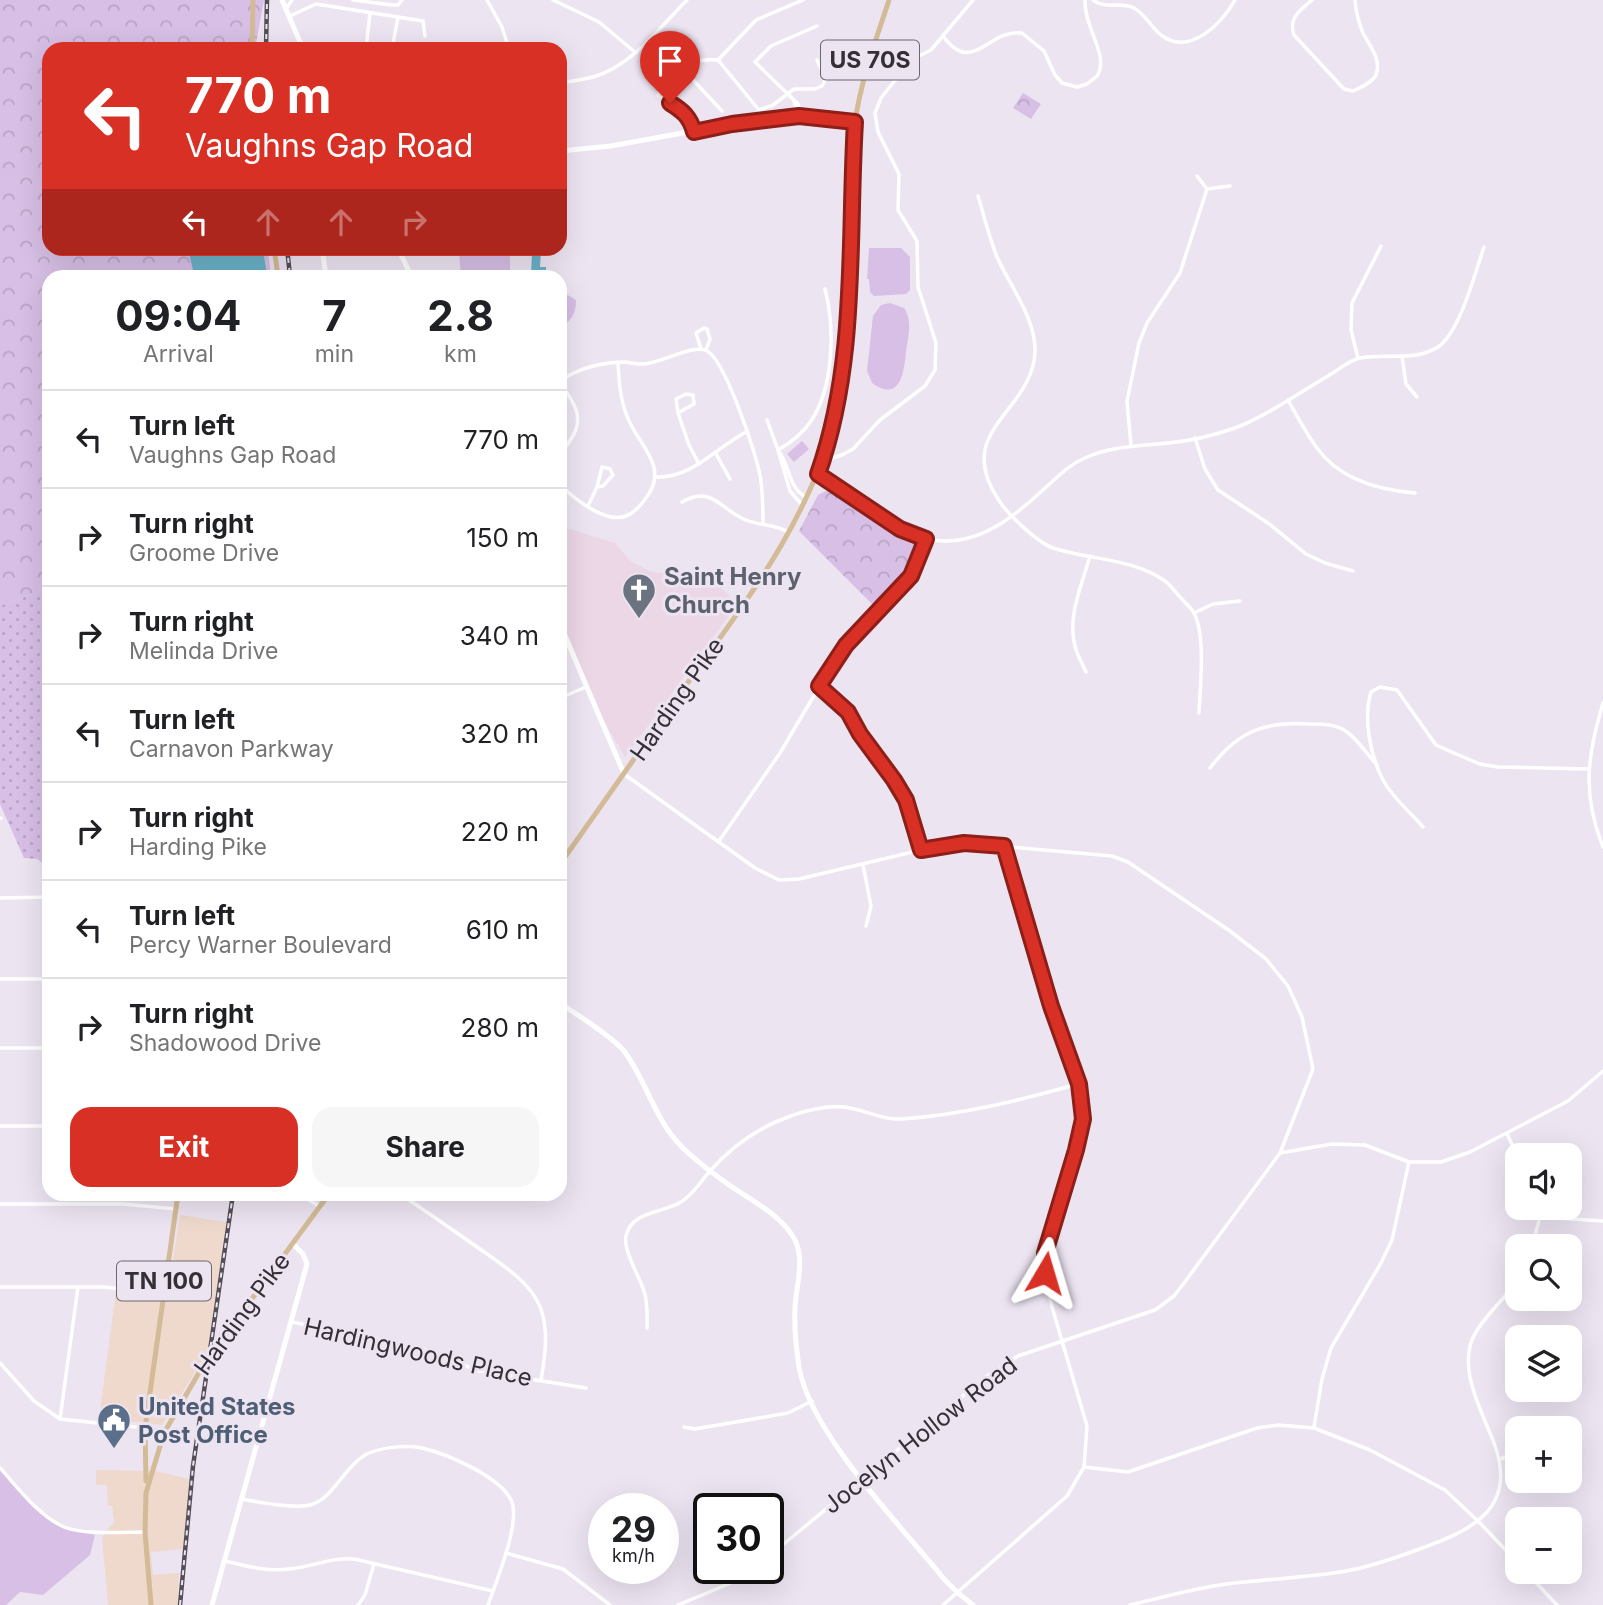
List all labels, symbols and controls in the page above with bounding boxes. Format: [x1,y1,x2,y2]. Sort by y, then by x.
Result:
pin [640,31,700,103]
road number: US 70S [821,40,919,80]
icon: arrive [651,42,689,80]
text: 770 m [185,66,332,125]
icon: left [70,70,161,161]
text: Vaughns Gap Road [185,126,473,165]
icon: left [176,203,214,241]
icon: ahead [249,203,287,241]
icon: ahead [322,203,360,241]
icon: right [395,203,433,241]
text: 09:04 [115,290,242,341]
text: 7 [322,290,347,341]
text: 2.8 [427,290,494,341]
text: Arrival [143,340,214,368]
text: min [315,340,354,368]
text: km [444,340,477,368]
text: Turn left [129,410,235,441]
icon: left [70,420,108,458]
text: 770 m [463,424,539,455]
text: Vaughns Gap Road [129,441,336,469]
text: Turn right [129,508,254,539]
icon: right [70,518,108,556]
text: 150 m [466,522,539,553]
text: Groome Drive [129,539,279,567]
place label: Saint Henry Church [664,562,802,619]
church icon: Saint Henry Church [620,571,658,620]
text: Turn right [129,606,254,637]
icon: right [70,616,108,654]
text: 340 m [460,620,539,651]
street label: Harding Pike [624,632,730,766]
text: Melinda Drive [129,637,278,665]
text: Turn left [129,704,235,735]
icon: left [70,714,108,752]
text: 320 m [461,718,539,749]
text: Carnavon Parkway [129,735,334,763]
text: Turn right [129,802,254,833]
icon: right [70,812,108,850]
text: 220 m [461,816,539,847]
text: Harding Pike [129,833,267,861]
text: Turn left [129,900,235,931]
icon: left [70,910,108,948]
text: 610 m [466,914,539,945]
text: Percy Warner Boulevard [129,931,392,959]
text: Turn right [129,998,254,1029]
icon: right [70,1008,108,1046]
text: 280 m [461,1012,539,1043]
text: Shadowood Drive [129,1029,321,1057]
button: Exit [70,1107,298,1187]
button: Share [312,1107,539,1187]
map controls [1505,1143,1582,1584]
button: sound [1505,1143,1582,1220]
button: search [1505,1234,1582,1311]
position arrow [1008,1236,1082,1310]
street label: Harding Pike [188,1247,296,1381]
road number: TN 100 [117,1262,211,1300]
street label: Hardingwoods Place [301,1312,535,1392]
button: layers [1505,1325,1582,1402]
street label: Jocelyn Hollow Road [817,1350,1023,1520]
place label: United States Post Office [138,1392,296,1449]
public building icon: United States Post Office [95,1401,133,1450]
button: + [1505,1416,1582,1493]
speed limit sign: 30 [693,1493,784,1584]
button: − [1505,1507,1582,1584]
text: 29 [611,1508,656,1550]
text: km/h [612,1545,655,1566]

